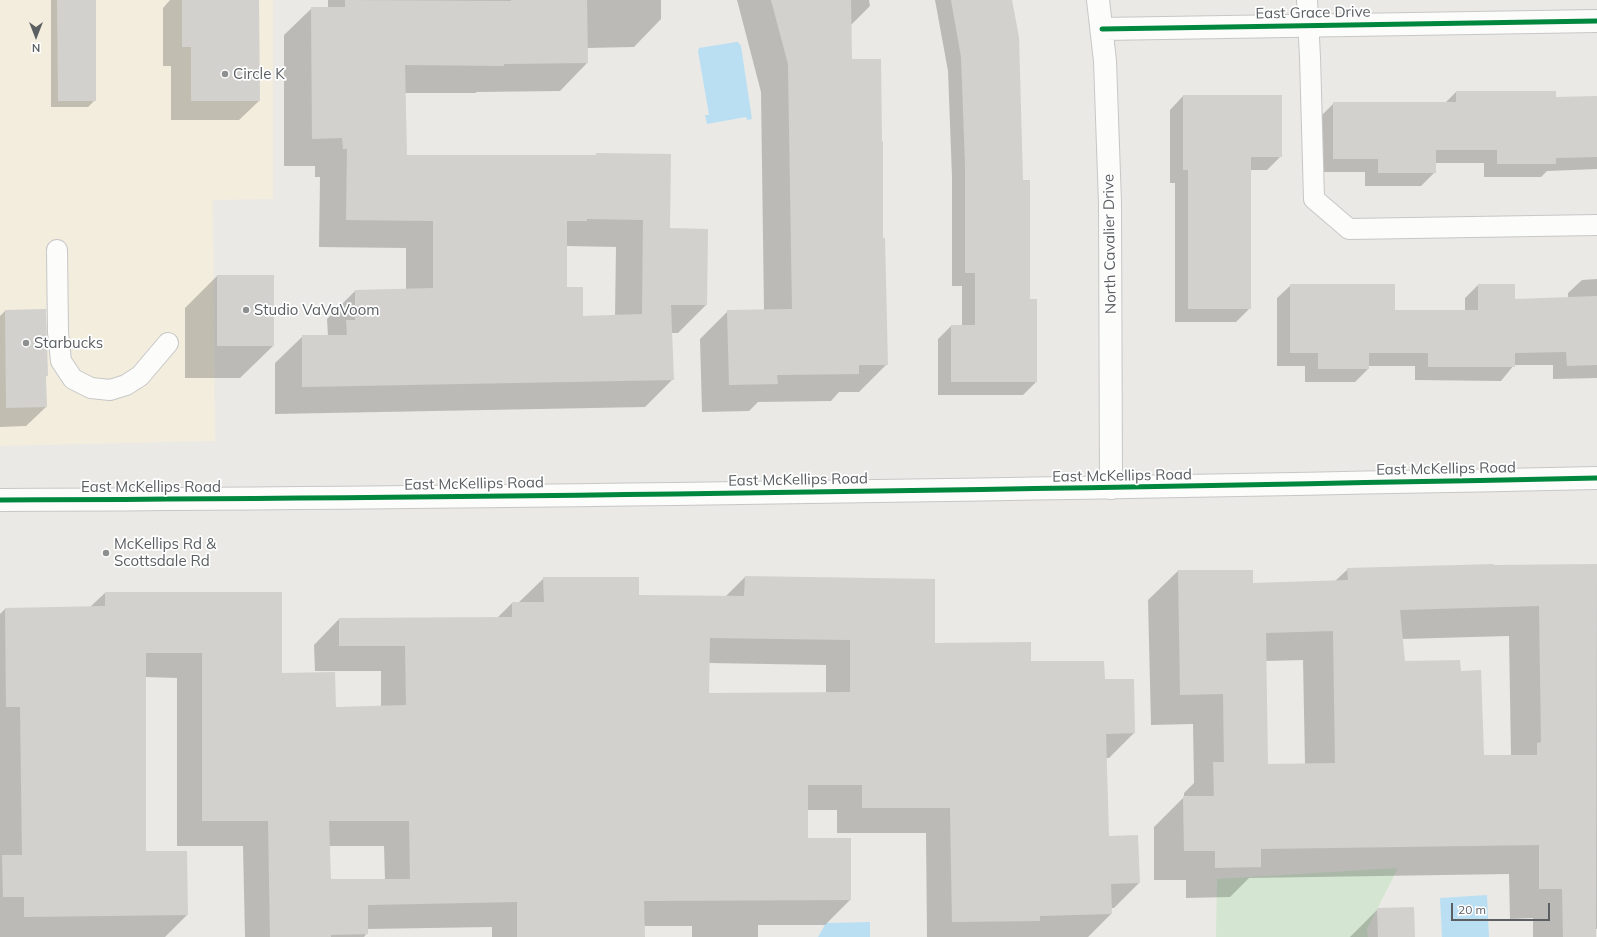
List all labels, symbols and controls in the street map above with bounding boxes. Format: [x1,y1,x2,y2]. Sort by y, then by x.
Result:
street label: East Grace Drive [1255,3,1371,23]
north arrow [16,16,56,56]
text: N [32,41,40,55]
place label: Circle K [233,65,285,83]
marker: Circle K [220,69,230,79]
street label: North Cavalier Drive [1100,174,1120,314]
place label: Studio VaVaVoom [254,301,379,319]
marker: Studio VaVaVoom [241,305,251,315]
place label: Starbucks [34,334,103,352]
marker: Starbucks [21,338,31,348]
street label: East McKellips Road [1376,459,1516,479]
street label: East McKellips Road [1052,466,1192,486]
street label: East McKellips Road [728,470,868,490]
street label: East McKellips Road [404,474,544,494]
street label: East McKellips Road [81,478,221,496]
place label: McKellips Rd & Scottsdale Rd [114,535,216,570]
marker: McKellips Rd & Scottsdale Rd [101,548,111,558]
scale bar [1453,895,1552,921]
text: 20 m [1458,902,1486,917]

